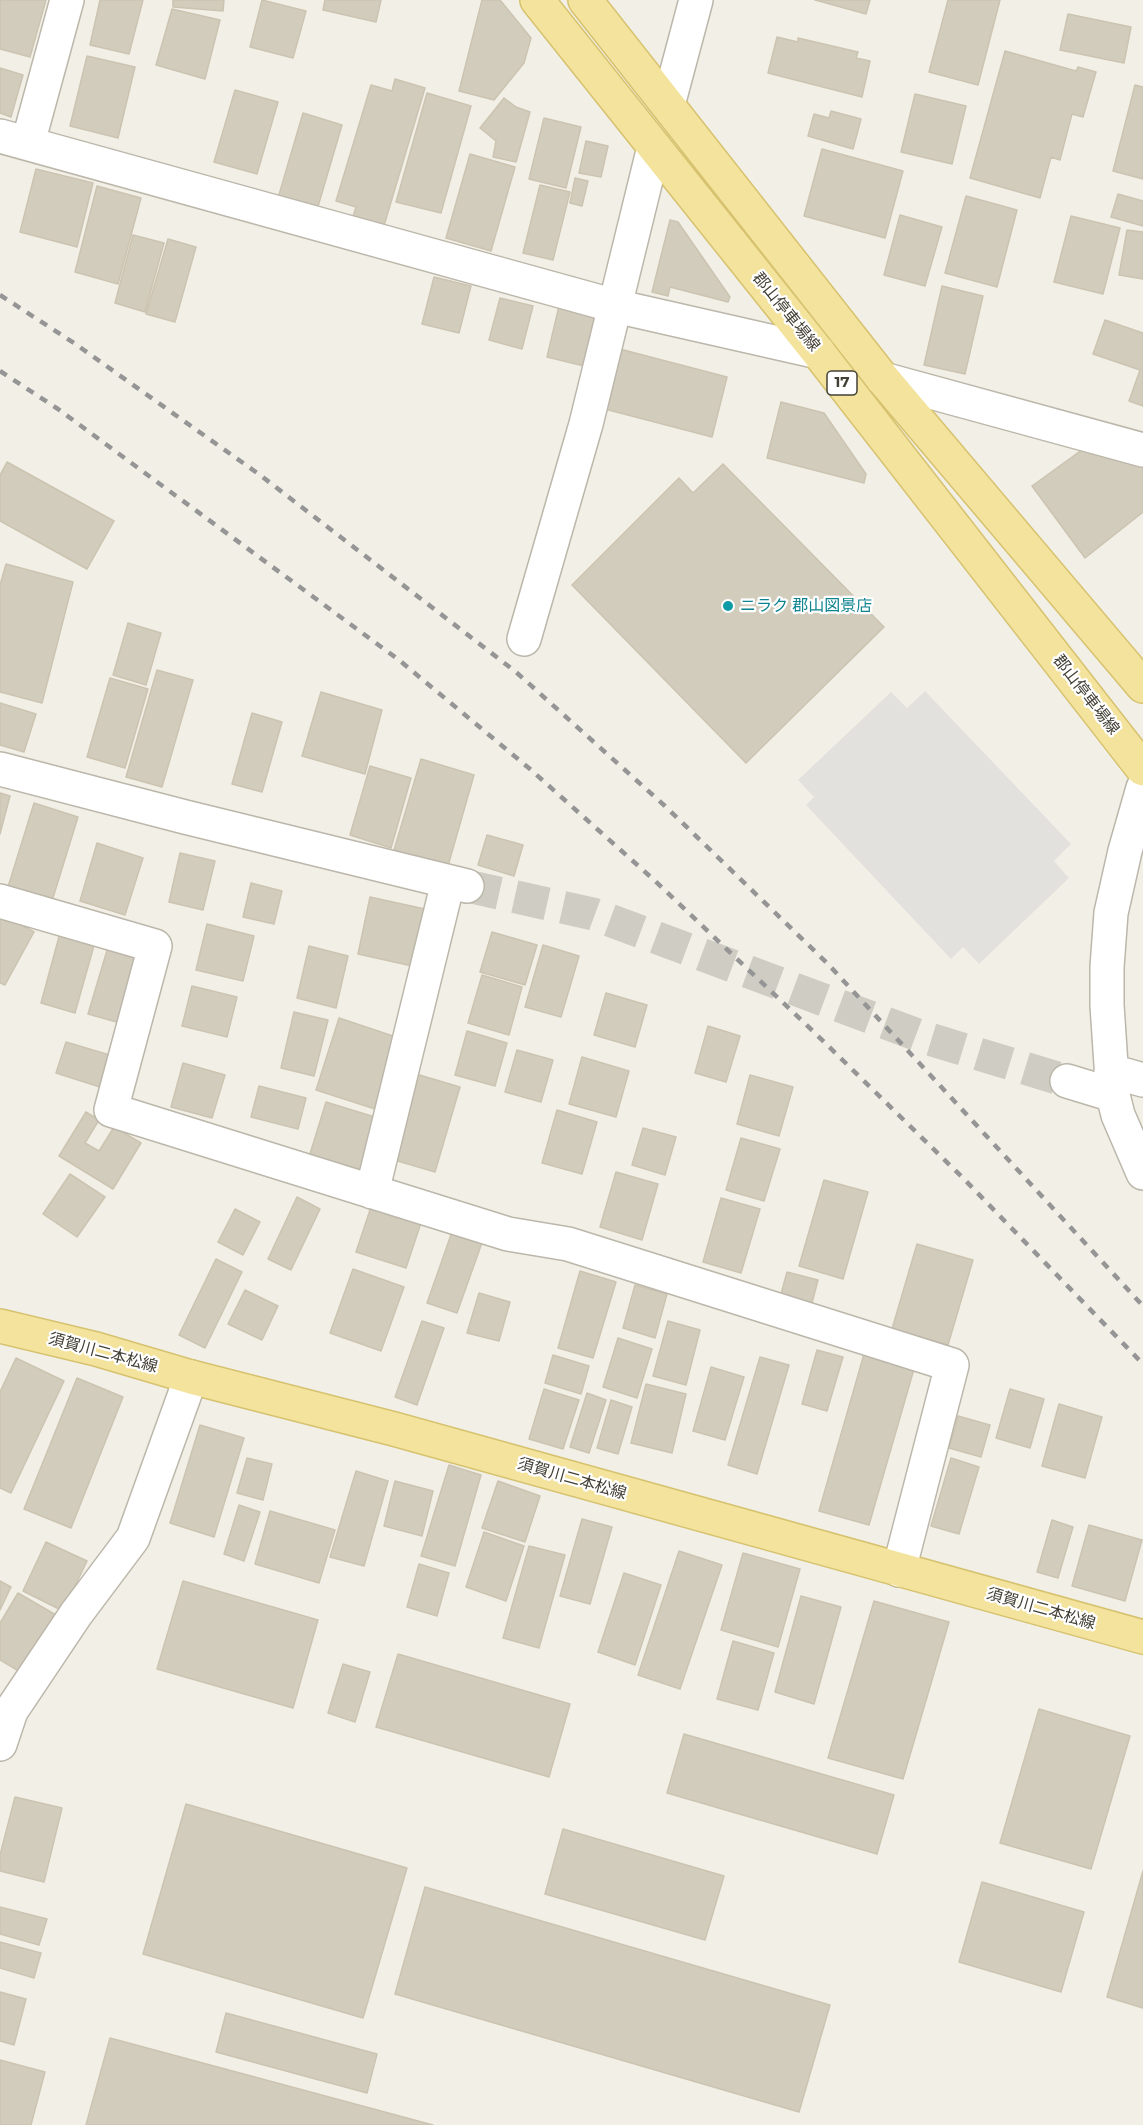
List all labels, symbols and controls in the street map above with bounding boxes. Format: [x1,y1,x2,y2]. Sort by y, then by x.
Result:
street label: 郡山停車場線 [748,269,824,355]
road number: 17 [827,371,857,395]
place label: ニラク 郡山図景店 [740,596,872,616]
marker: ニラク 郡山図景店 [721,599,735,613]
street label: 郡山停車場線 [1049,651,1123,739]
street label: 須賀川二本松線 [46,1329,160,1377]
street label: 須賀川二本松線 [516,1454,628,1504]
street label: 須賀川二本松線 [985,1584,1097,1634]

